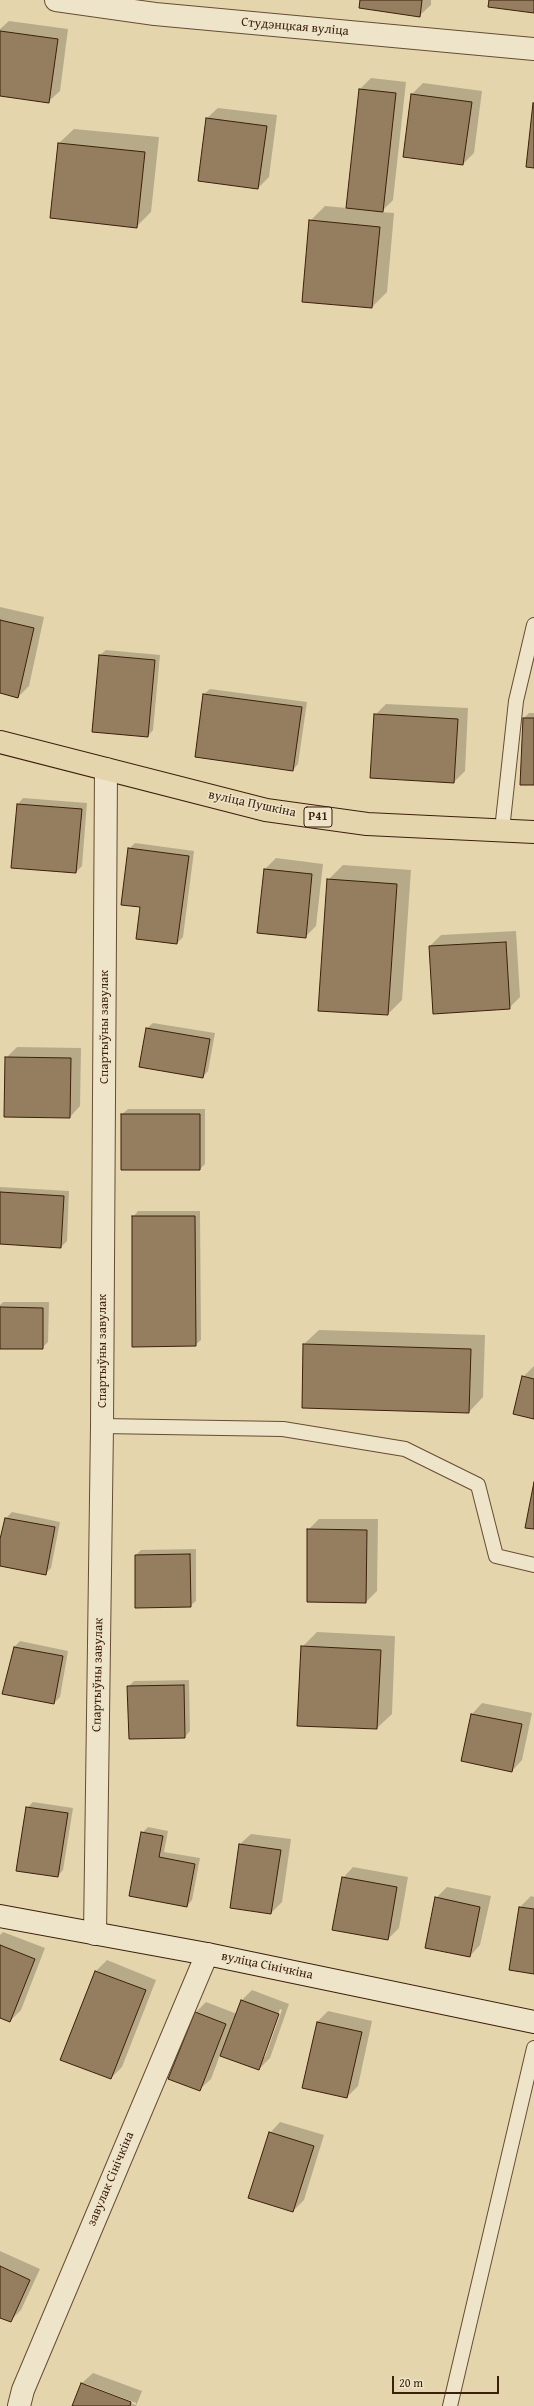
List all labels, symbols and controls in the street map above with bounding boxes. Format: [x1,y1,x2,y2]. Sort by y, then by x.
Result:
street label: Студэнцкая вуліца [241,15,349,39]
street label: вуліца Пушкіна [207,787,297,821]
road number: Р41 [304,807,332,827]
street label: Спартыўны завулак [97,970,113,1084]
street label: Спартыўны завулак [95,1294,111,1408]
street label: Спартыўны завулак [89,1618,107,1732]
street label: вуліца Сінічкіна [220,1949,314,1983]
street label: завулак Сінічкіна [84,2130,138,2228]
scale bar [394,2368,501,2394]
text: 20 m [399,2374,423,2391]

